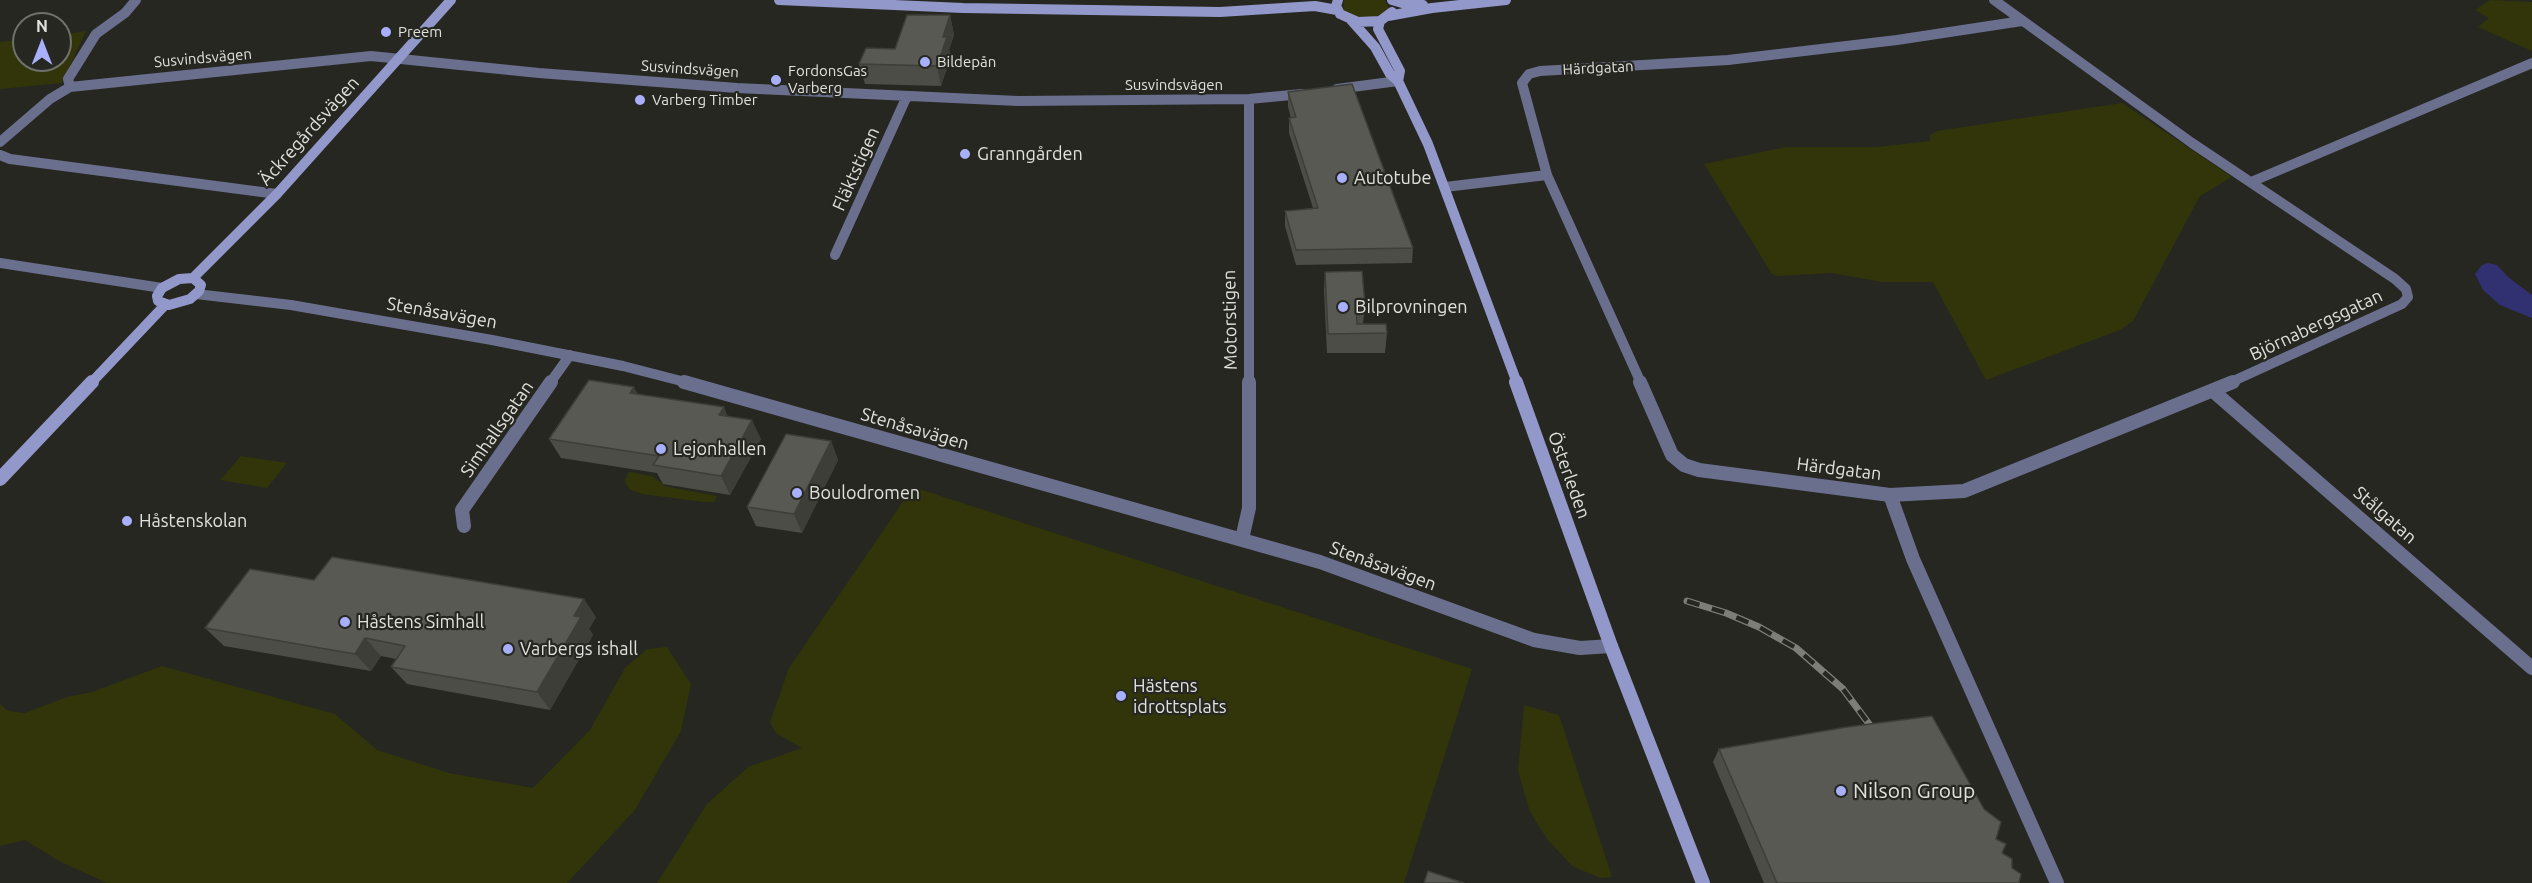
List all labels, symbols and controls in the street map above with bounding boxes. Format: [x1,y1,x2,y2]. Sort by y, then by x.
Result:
north arrow [12,12,72,72]
text: N [36,17,48,35]
place label: Preem [398,23,442,41]
marker: Preem [379,25,393,39]
street label: Susvindsvägen [153,45,253,71]
place label: Bildepån [937,53,996,71]
marker: Bildepån [918,55,932,69]
street label: Susvindsvägen [640,57,740,81]
street label: Härdgatan [1562,57,1634,79]
place label: FordonsGas Varberg [788,62,867,97]
street label: Äckregårdsvägen [254,72,364,190]
marker: FordonsGas Varberg [769,73,783,87]
street label: Susvindsvägen [1125,76,1223,94]
place label: Varberg Timber [652,91,757,109]
marker: Varberg Timber [633,93,647,107]
street label: Fläktstigen [828,124,884,214]
place label: Granngården [977,143,1083,165]
marker: Granngården [958,147,972,161]
place label: Autotube [1354,167,1431,189]
marker: Autotube [1335,171,1349,185]
street label: Motorstigen [1218,270,1242,370]
street label: Björnabergsgatan [2246,285,2386,365]
street label: Stenåsavägen [385,293,499,333]
place label: Bilprovningen [1355,296,1468,318]
marker: Bilprovningen [1336,300,1350,314]
street label: Simhallsgatan [456,377,538,481]
street label: Stenåsavägen [858,403,972,455]
street label: Österleden [1543,429,1595,521]
place label: Lejonhallen [673,438,766,460]
marker: Lejonhallen [654,442,668,456]
street label: Härdgatan [1795,453,1883,485]
place label: Boulodromen [809,482,920,504]
street label: Stålgatan [2349,482,2421,548]
marker: Boulodromen [790,486,804,500]
place label: Håstenskolan [139,510,247,532]
marker: Håstenskolan [120,514,134,528]
street label: Stenåsavägen [1327,537,1439,595]
place label: Håstens Simhall [357,611,484,633]
marker: Håstens Simhall [338,615,352,629]
place label: Varbergs ishall [520,638,638,660]
marker: Varbergs ishall [501,642,515,656]
place label: Hästens idrottsplats [1133,675,1227,718]
marker: Hästens idrottsplats [1114,689,1128,703]
place label: Nilson Group [1853,778,1975,804]
marker: Nilson Group [1834,784,1848,798]

